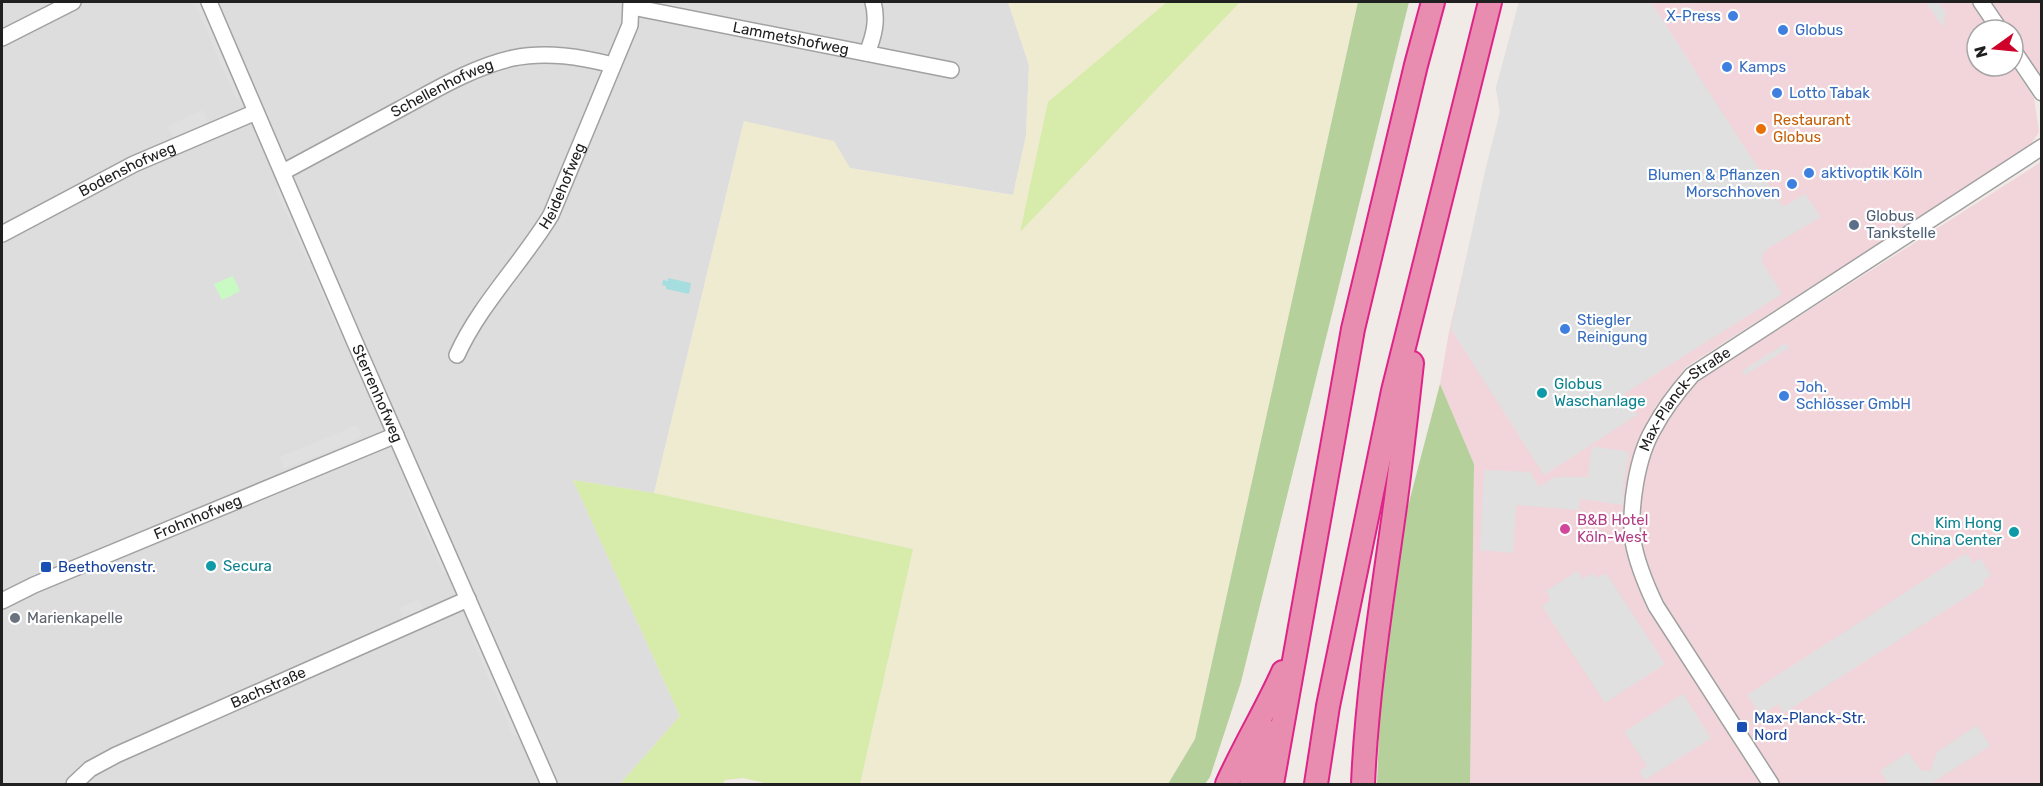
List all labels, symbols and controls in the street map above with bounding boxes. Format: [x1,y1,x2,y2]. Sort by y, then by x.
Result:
place label: X-Press [1666,7,1721,25]
marker: X-Press [1726,9,1740,23]
street label: Lammetshofweg [731,18,851,59]
north arrow [1965,18,2025,78]
place label: Globus [1795,21,1843,39]
marker: Globus [1776,23,1790,37]
text: N [1970,44,1992,60]
street label: Schellenhofweg [388,55,496,121]
place label: Kamps [1739,58,1786,76]
marker: Kamps [1720,60,1734,74]
place label: Lotto Tabak [1789,84,1870,102]
marker: Lotto Tabak [1770,86,1784,100]
place label: Restaurant Globus [1773,111,1851,146]
marker: Restaurant Globus [1754,122,1768,136]
street label: Bodenshofweg [76,138,178,201]
street label: Heidehofweg [535,140,589,233]
place label: aktivoptik Köln [1821,164,1923,182]
place label: Blumen & Pflanzen Morschhoven [1648,166,1780,201]
marker: aktivoptik Köln [1802,166,1816,180]
marker: Blumen & Pflanzen Morschhoven [1785,177,1799,191]
place label: Globus Tankstelle [1866,207,1936,242]
marker: Globus Tankstelle [1847,218,1861,232]
place label: Stiegler Reinigung [1577,311,1648,346]
marker: Stiegler Reinigung [1558,322,1572,336]
street label: Sterrenhofweg [348,342,407,445]
street label: Max-Planck-Straße [1635,343,1734,454]
place label: Globus Waschanlage [1554,375,1646,410]
place label: Joh. Schlösser GmbH [1796,378,1911,413]
marker: Globus Waschanlage [1535,386,1549,400]
marker: Joh. Schlösser GmbH [1777,389,1791,403]
street label: Frohnhofweg [151,491,244,543]
place label: B&B Hotel Köln-West [1577,511,1648,546]
place label: Kim Hong China Center [1911,514,2002,549]
marker: B&B Hotel Köln-West [1558,522,1572,536]
marker: Kim Hong China Center [2007,525,2021,539]
place label: Secura [223,557,272,575]
place label: Beethovenstr. [58,558,156,576]
marker: Secura [204,559,218,573]
marker: Beethovenstr. [39,560,53,574]
place label: Marienkapelle [27,609,123,627]
marker: Marienkapelle [8,611,22,625]
street label: Bachstraße [228,663,309,712]
place label: Max-Planck-Str. Nord [1754,709,1866,744]
marker: Max-Planck-Str. Nord [1735,720,1749,734]

